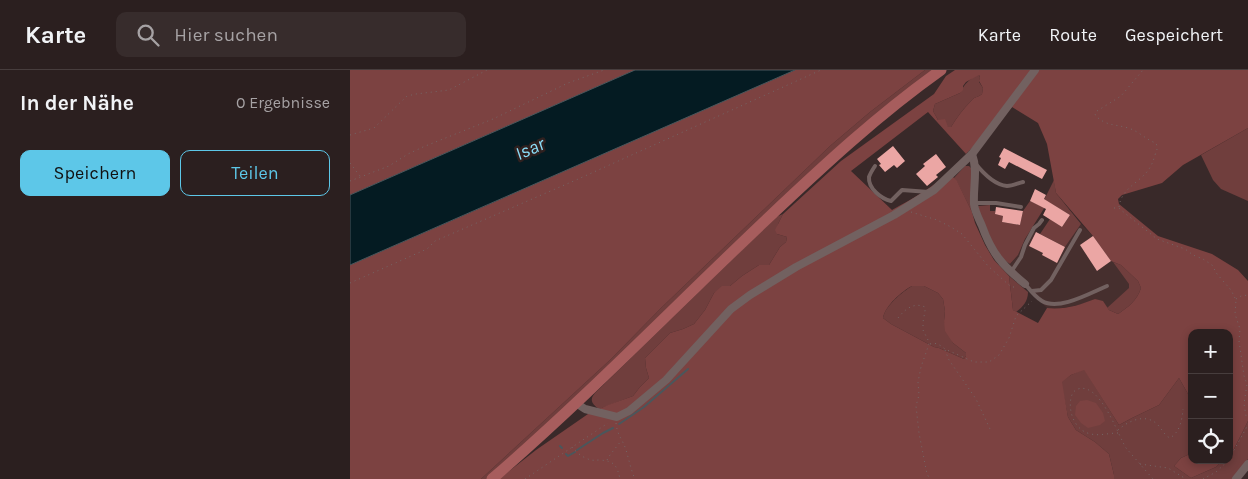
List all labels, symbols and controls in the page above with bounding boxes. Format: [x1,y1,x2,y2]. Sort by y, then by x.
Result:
search box [116,12,466,57]
text: Karte [25,21,86,49]
icon: search [134,21,162,49]
text: Hier suchen [174,24,278,46]
text: Karte [978,24,1021,46]
text: Route [1049,24,1097,46]
text: Gespeichert [1125,24,1223,46]
text: In der Nähe [20,91,134,115]
text: 0 Ergebnisse [236,93,330,112]
water label: Isar [512,132,549,165]
button: Speichern [20,150,170,196]
button: Teilen [180,150,330,196]
map controls [1188,329,1233,464]
button: + [1188,329,1233,374]
button: − [1188,374,1233,419]
button: locate [1188,419,1233,464]

